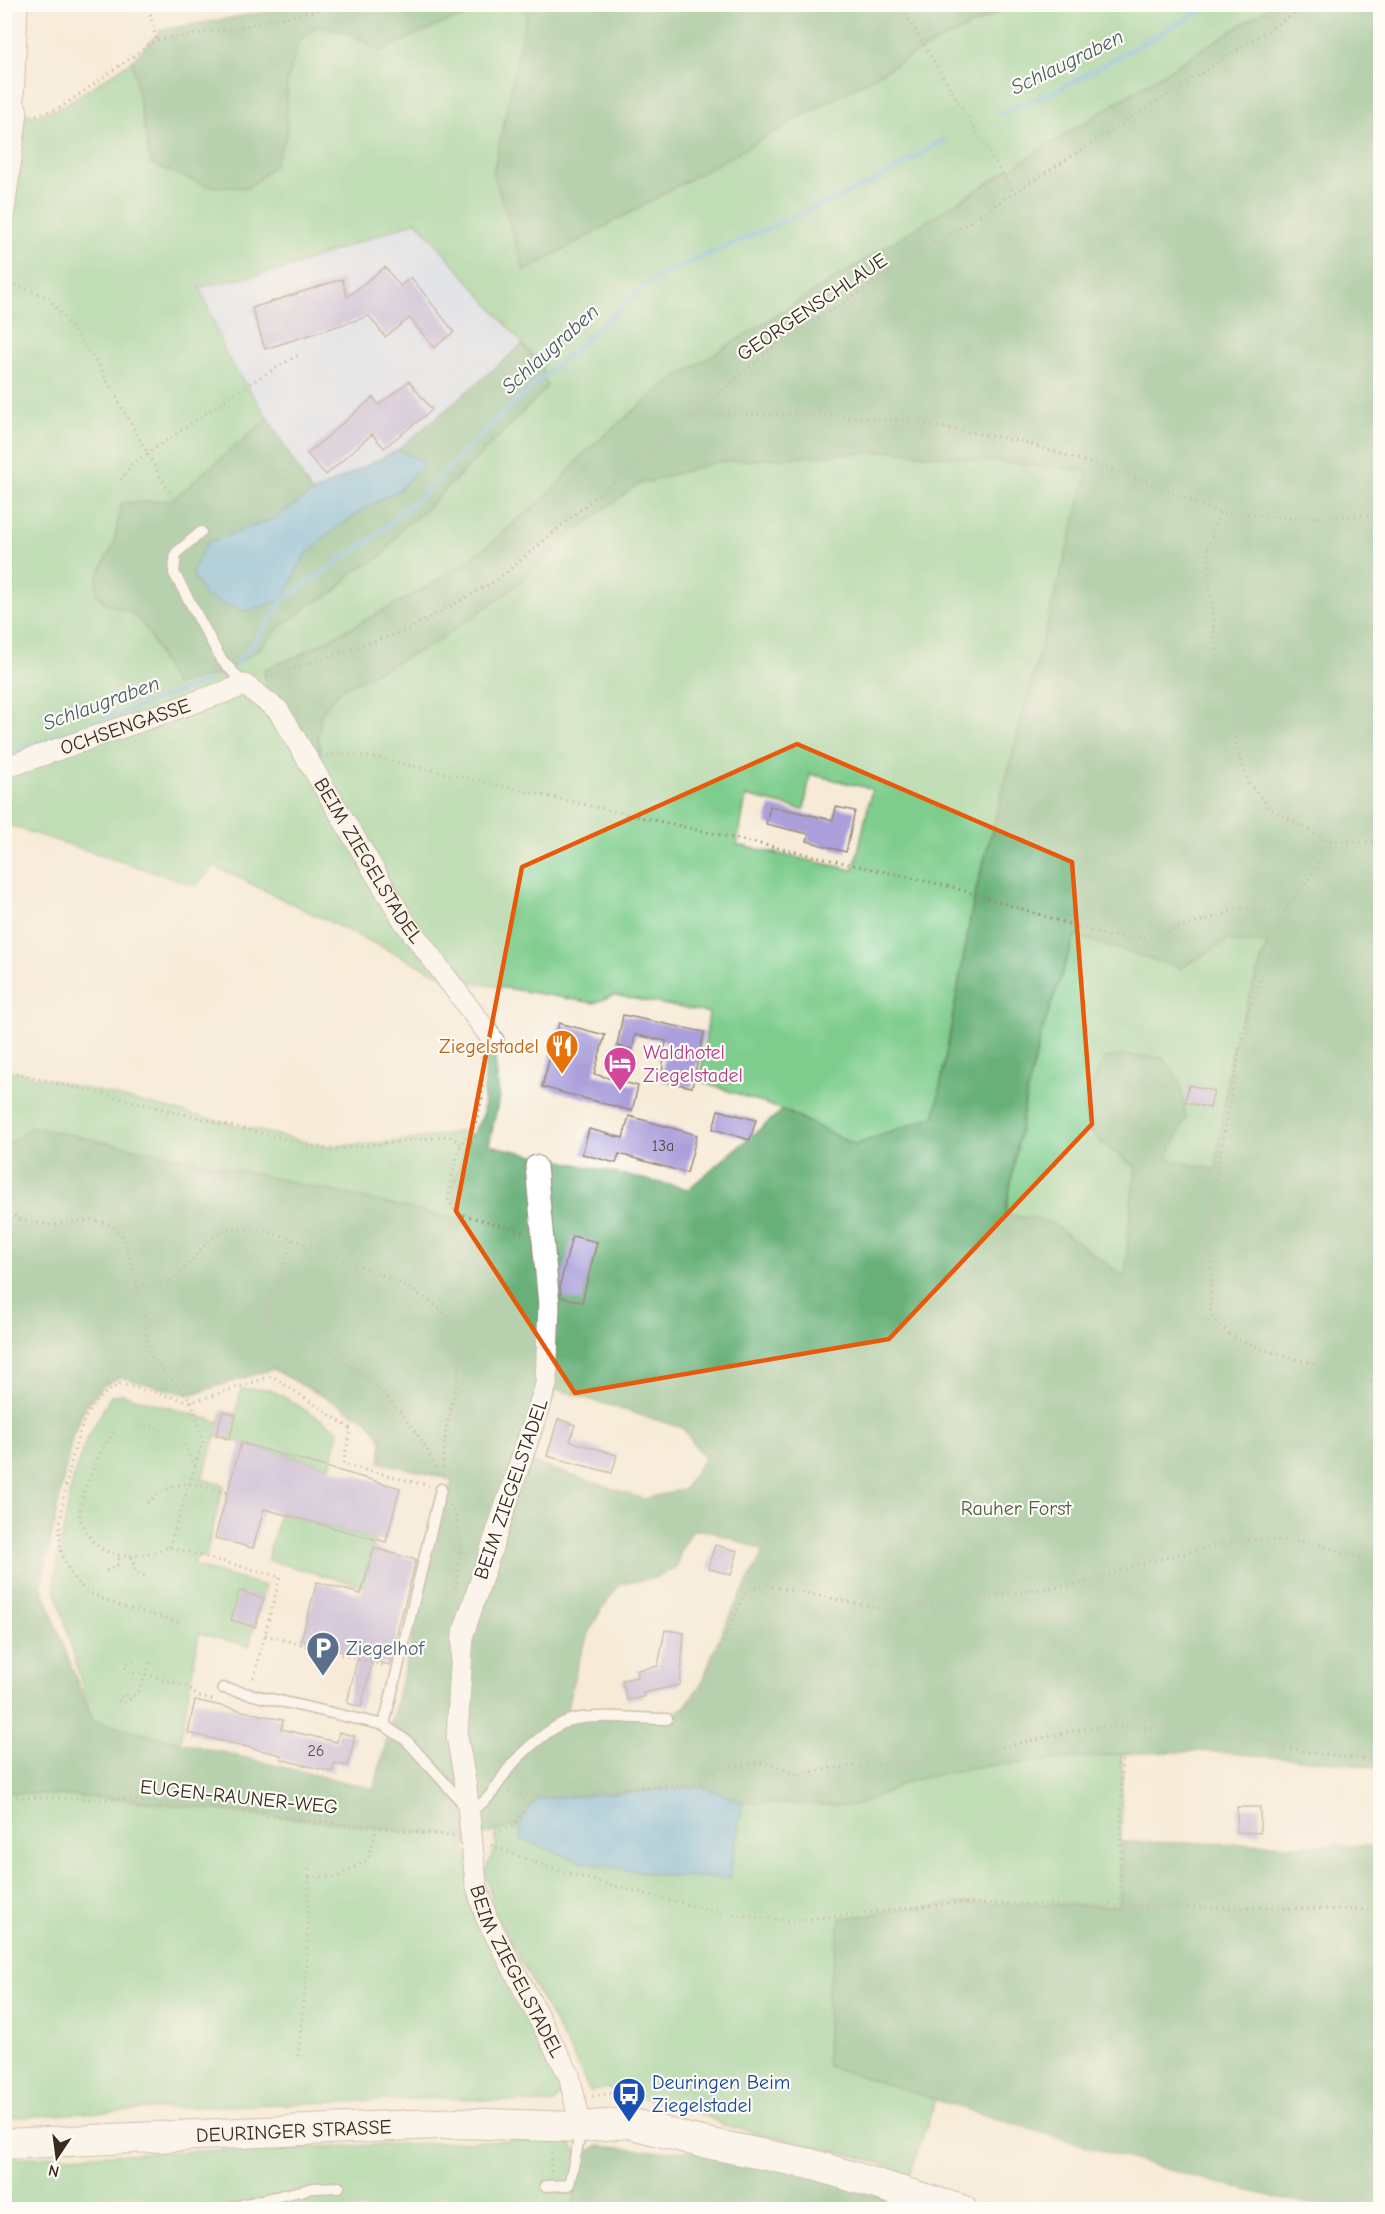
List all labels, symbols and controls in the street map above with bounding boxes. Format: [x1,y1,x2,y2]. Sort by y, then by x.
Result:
water label: Schlaugraben [1007,24,1127,100]
street label: GEORGENSCHLAUE [733,248,891,366]
water label: Schlaugraben [497,299,603,399]
water label: Schlaugraben [39,671,163,735]
street label: OCHSENGASSE [57,693,193,759]
street label: BEIM ZIEGELSTADEL [310,774,428,948]
restaurant icon: Ziegelstadel [544,1028,580,1075]
place label: Ziegelstadel [439,1035,539,1058]
place label: Waldhotel Ziegelstadel [643,1041,743,1087]
hotel icon: Waldhotel Ziegelstadel [602,1045,638,1092]
house number: 13a [652,1137,674,1155]
street label: BEIM ZIEGELSTADEL [469,1396,553,1582]
park label: Rauher Forst [961,1497,1073,1520]
parking icon: Ziegelhof [305,1630,341,1677]
place label: Ziegelhof [346,1637,425,1660]
house number: 26 [307,1742,325,1760]
street label: EUGEN-RAUNER-WEG [139,1775,339,1819]
street label: BEIM ZIEGELSTADEL [466,1882,569,2061]
place label: Deuringen Beim Ziegelstadel [652,2071,790,2117]
bus stop icon: Deuringen Beim Ziegelstadel [611,2076,647,2123]
street label: DEURINGER STRASSE [195,2115,392,2147]
north arrow [27,2127,87,2187]
text: N [47,2161,61,2181]

